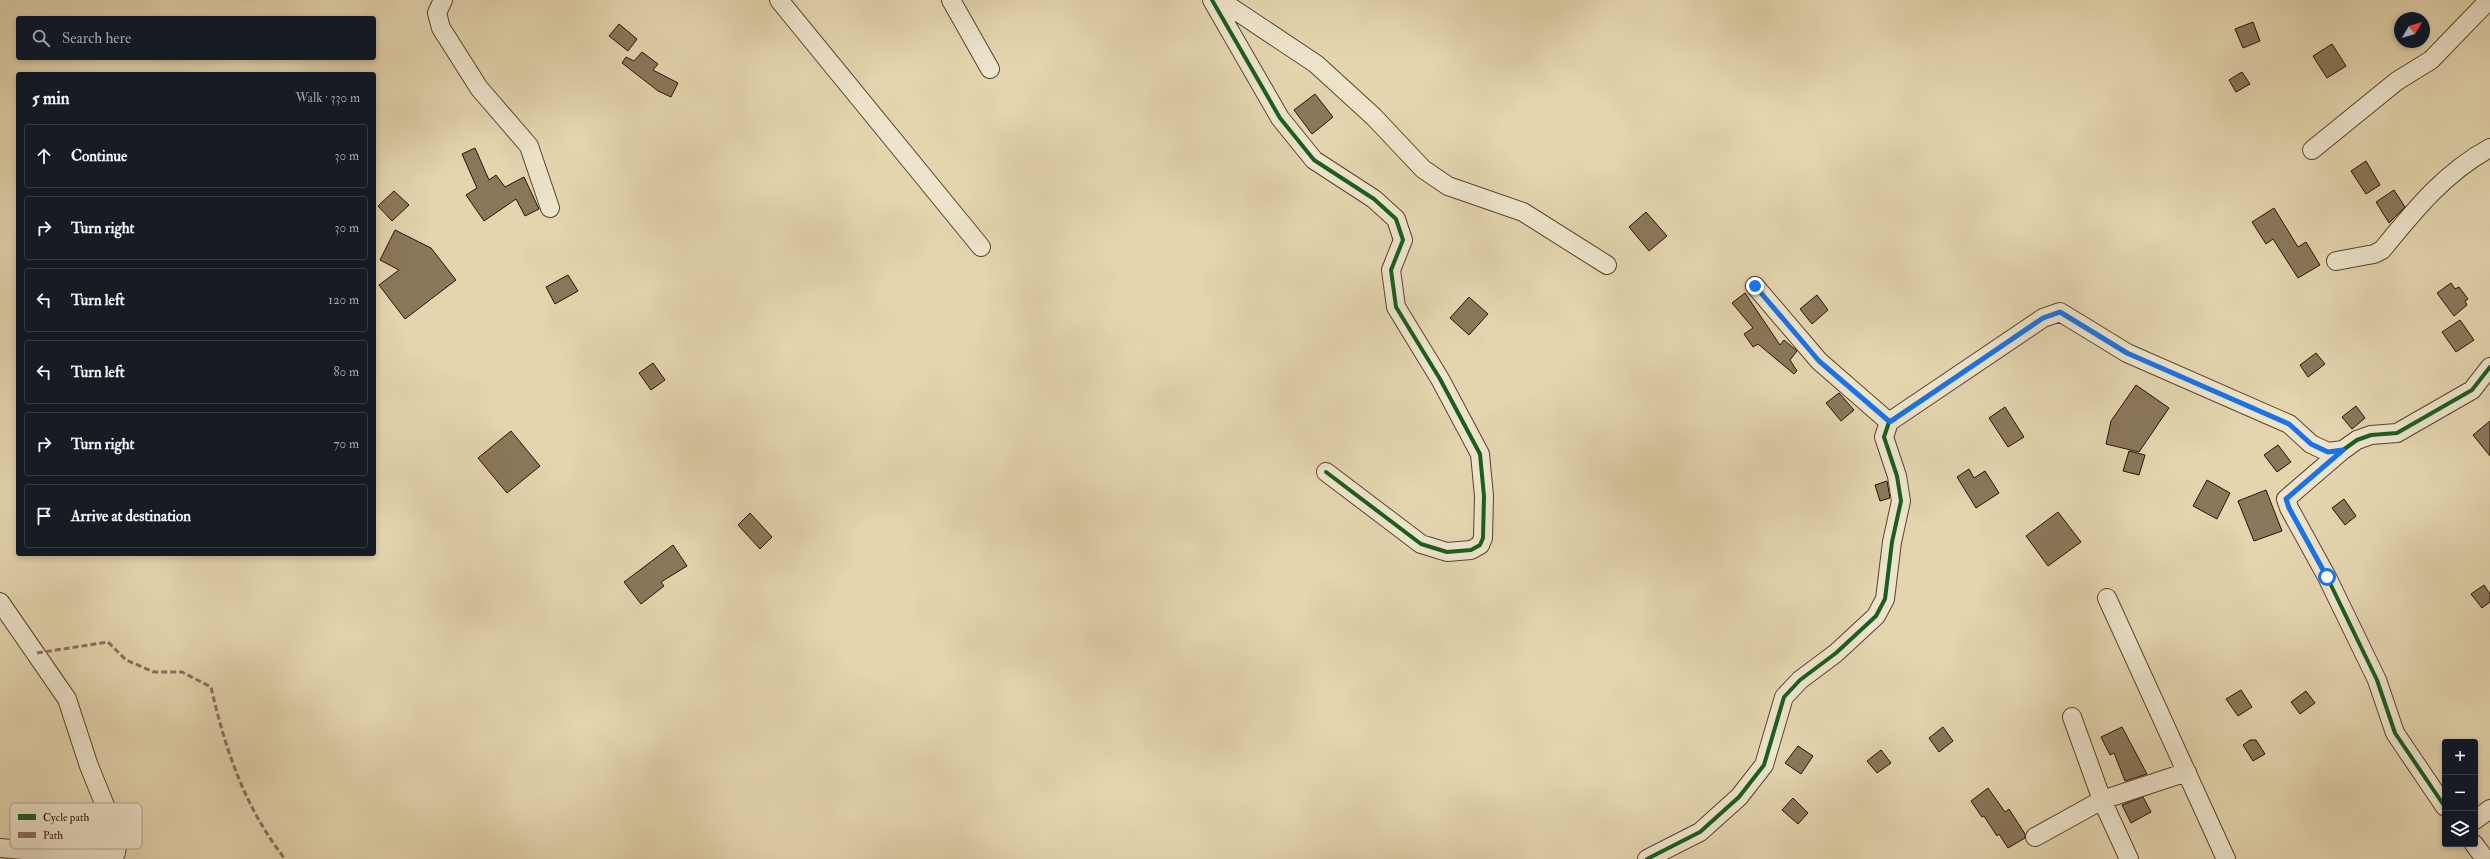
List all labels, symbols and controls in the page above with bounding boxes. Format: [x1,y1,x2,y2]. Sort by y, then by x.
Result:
north arrow [2394,12,2430,48]
search box [16,16,376,60]
icon: search [30,27,52,49]
text: Search here [62,29,131,48]
text: 5 min [32,88,70,109]
text: Walk · 330 m [296,90,360,106]
icon: ahead [33,145,55,167]
text: Continue [71,147,127,166]
text: 30 m [335,148,359,164]
icon: right [33,217,55,239]
text: Turn right [71,219,134,238]
text: 30 m [335,220,359,236]
route end [1746,277,1764,295]
icon: left [33,289,55,311]
text: Turn left [71,291,125,310]
text: 120 m [328,292,359,308]
icon: left [33,361,55,383]
text: Turn left [71,363,125,382]
text: 80 m [333,364,359,380]
icon: right [33,433,55,455]
text: Turn right [71,435,134,454]
text: 70 m [334,436,359,452]
icon: arrive [33,505,55,527]
text: Arrive at destination [71,507,191,526]
route start [2318,568,2336,586]
map controls [2442,739,2478,847]
button: + [2442,739,2478,775]
button: − [2442,775,2478,811]
legend [10,803,142,849]
text: Cycle path [43,811,89,825]
button: layers [2442,811,2478,847]
text: Path [43,829,63,842]

